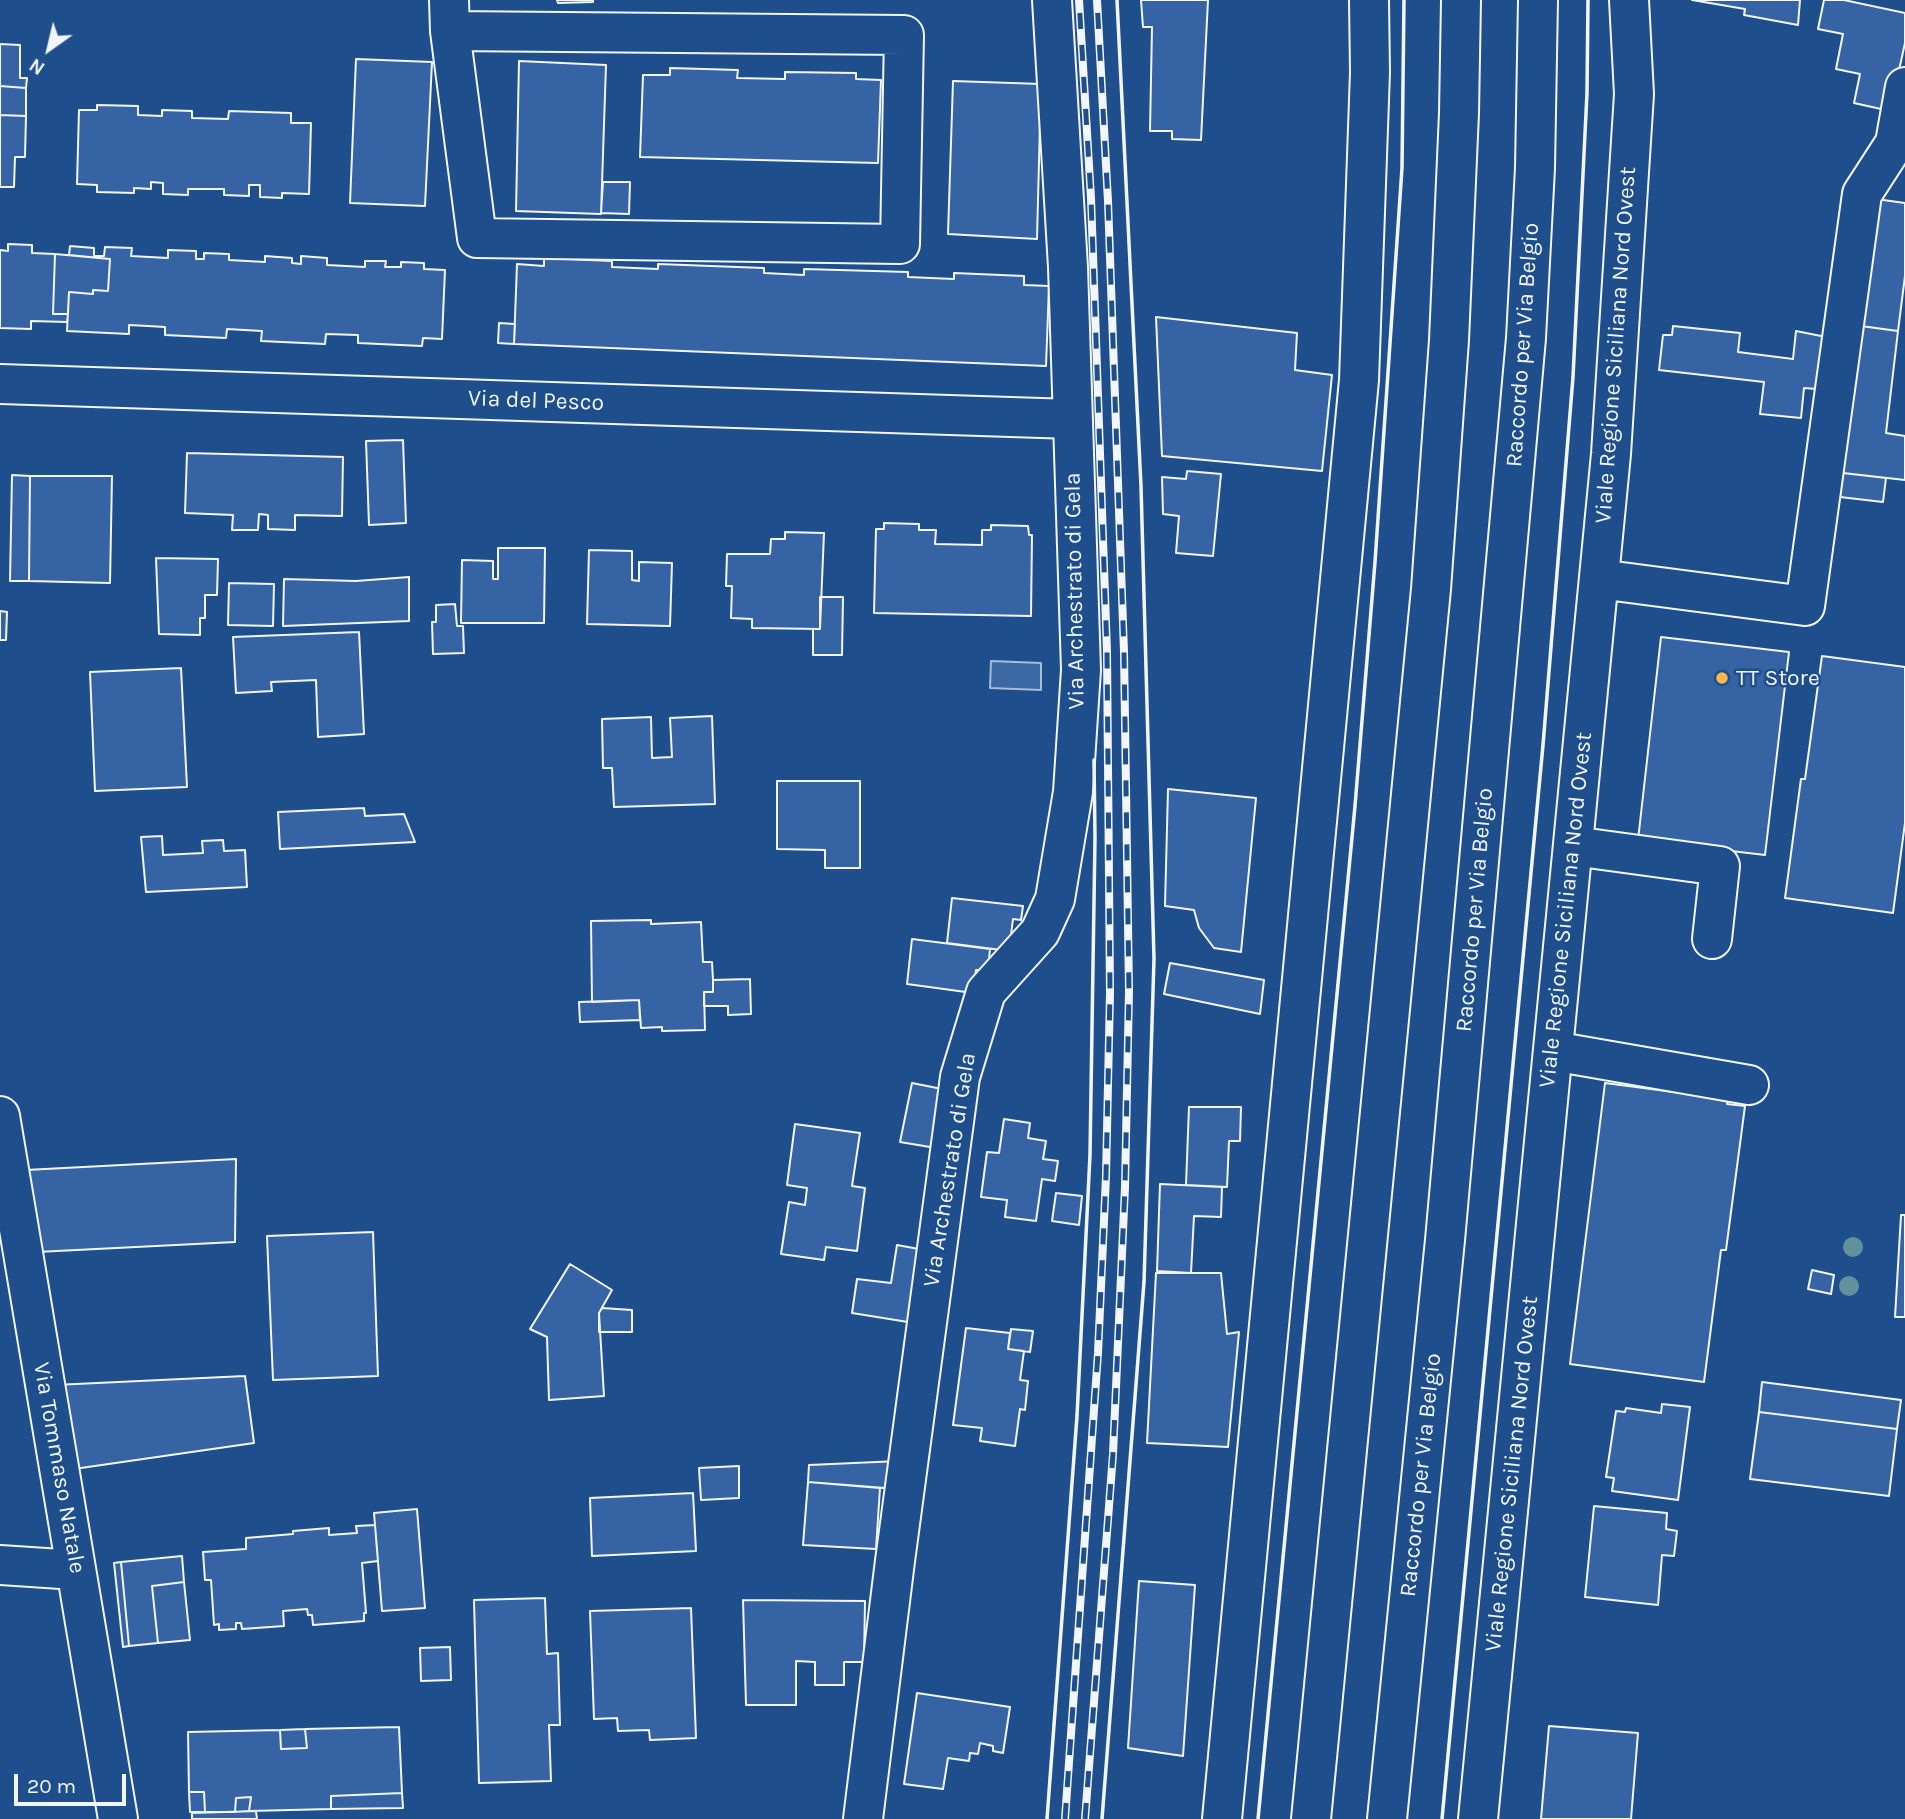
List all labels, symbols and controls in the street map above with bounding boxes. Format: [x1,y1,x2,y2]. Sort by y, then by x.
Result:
north arrow [14,14,84,84]
text: N [25,53,49,79]
street label: Viale Regione Siciliana Nord Ovest [1590,166,1642,524]
street label: Raccordo per Via Belgio [1501,222,1545,468]
street label: Via del Pesco [467,385,605,417]
street label: Via Archestrato di Gela [1059,472,1091,710]
place label: TT Store [1736,664,1820,692]
marker: TT Store [1714,670,1730,686]
street label: Viale Regione Siciliana Nord Ovest [1534,731,1598,1089]
street label: Raccordo per Via Belgio [1451,787,1499,1033]
street label: Via Archestrato di Gela [918,1051,982,1289]
street label: Viale Regione Siciliana Nord Ovest [1480,1295,1544,1653]
street label: Raccordo per Via Belgio [1394,1352,1448,1598]
street label: Via Tommaso Natale [27,1360,91,1576]
scale bar [18,1759,130,1803]
text: 20 m [27,1774,76,1798]

